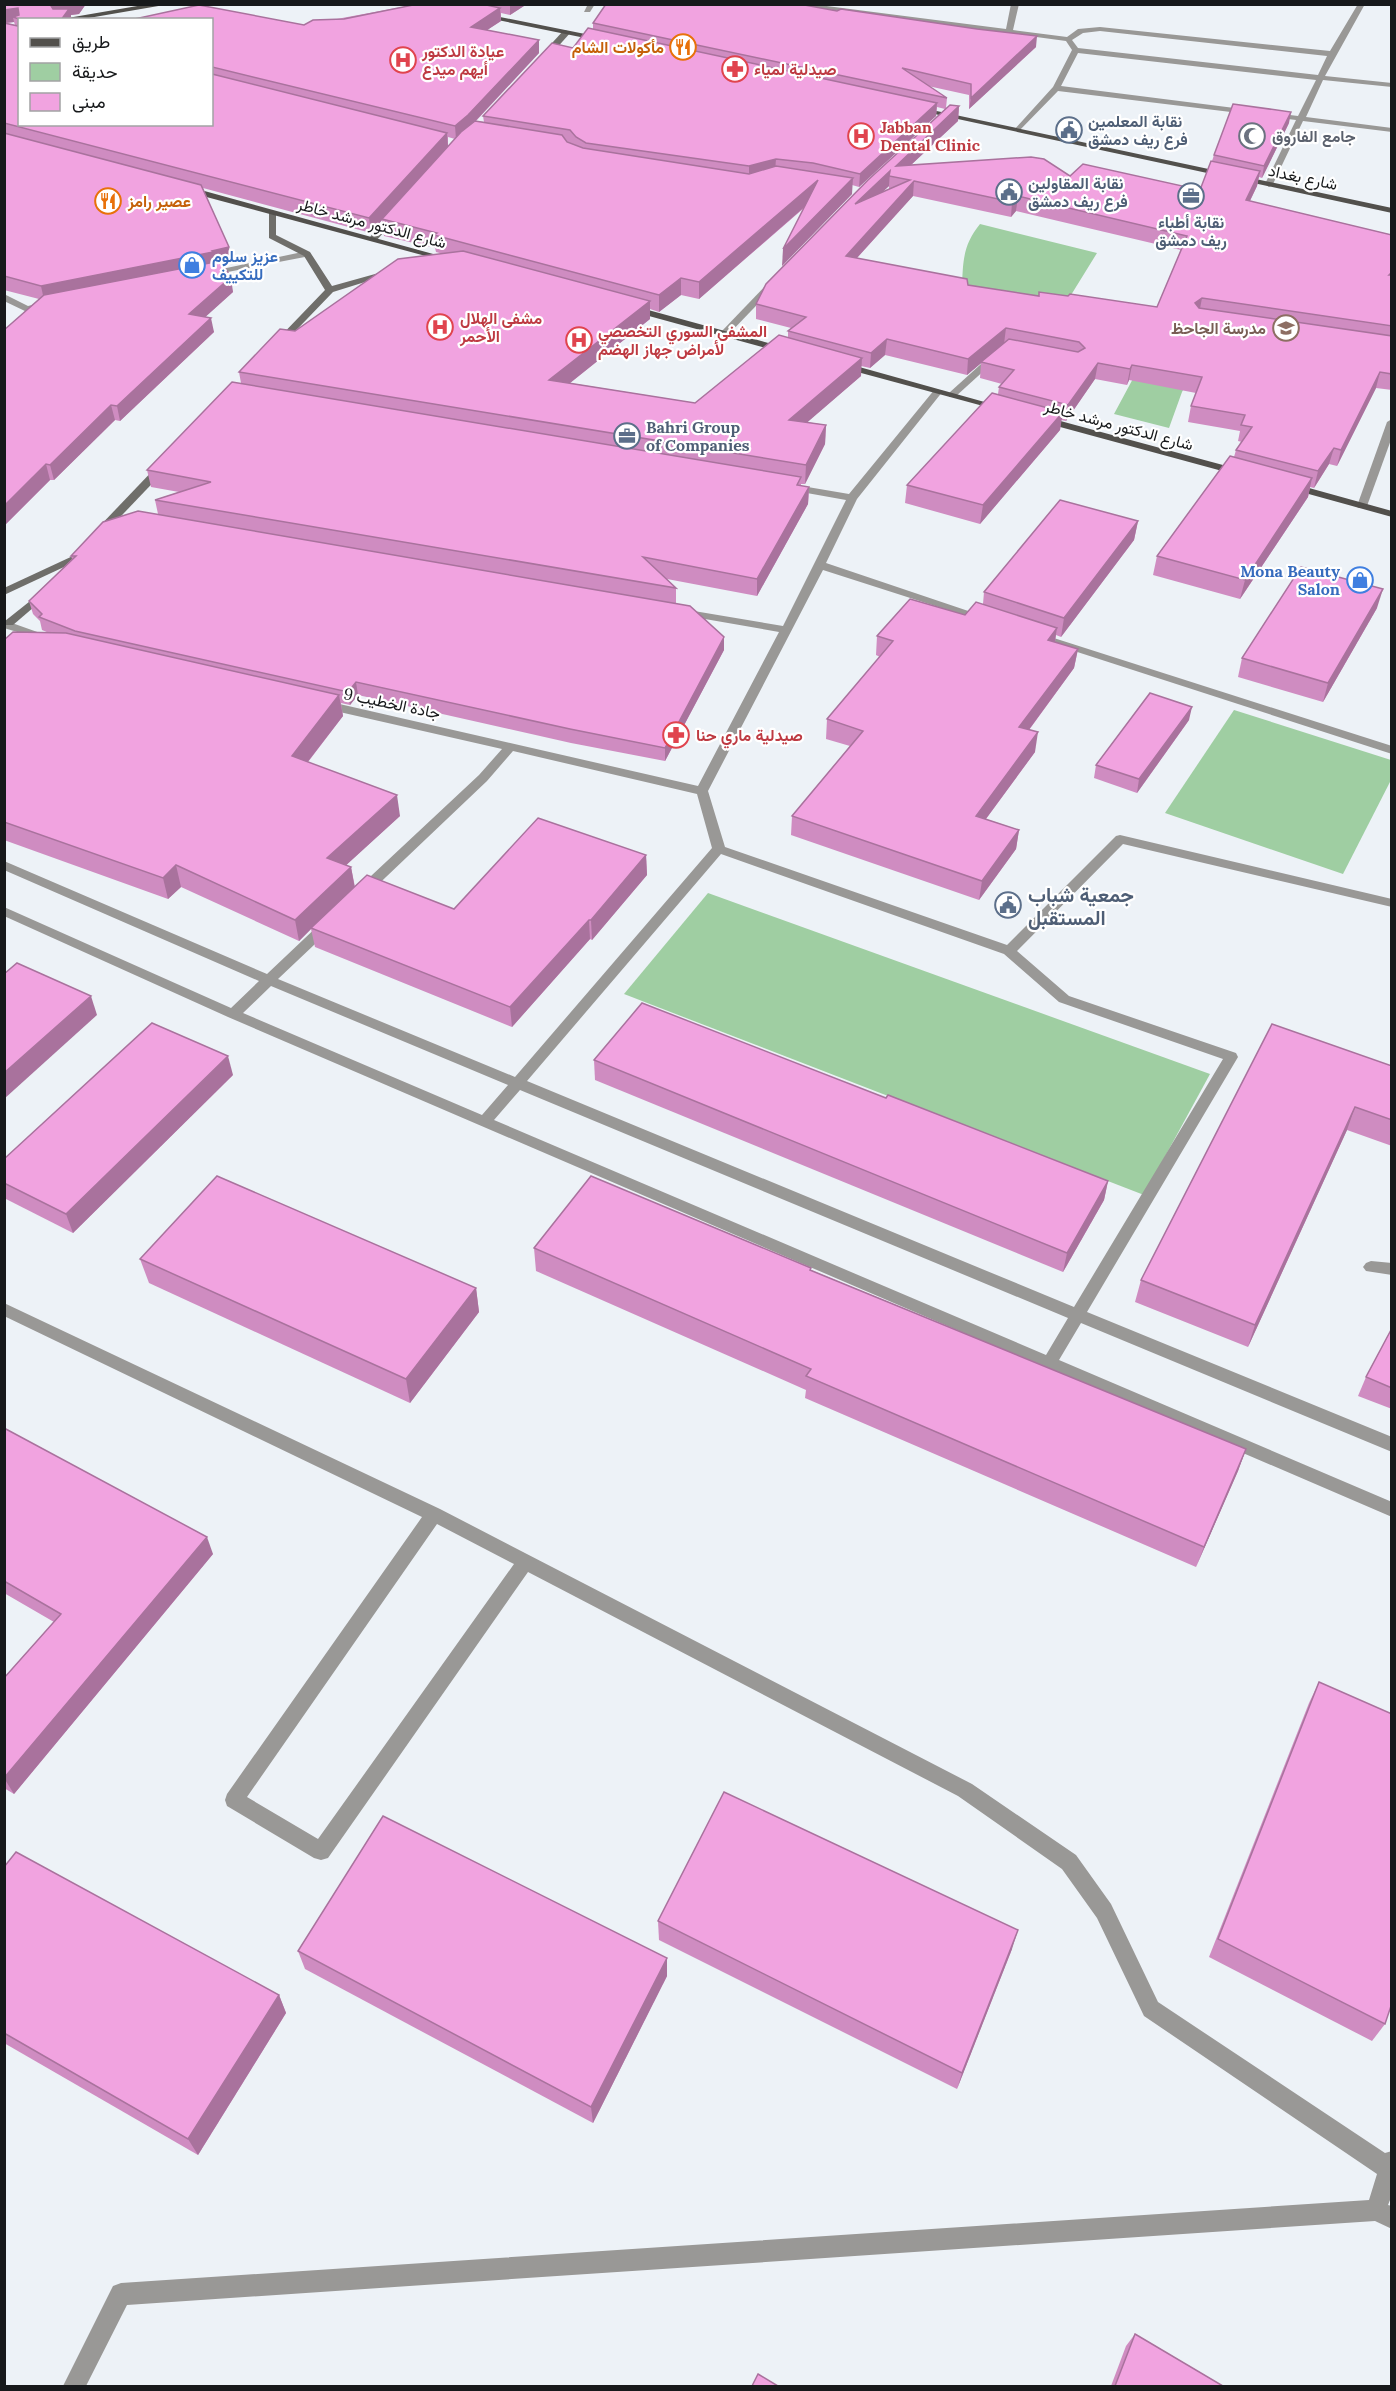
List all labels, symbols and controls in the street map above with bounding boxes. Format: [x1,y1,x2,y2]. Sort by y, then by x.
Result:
legend [18,18,213,126]
text: طريق [72,30,110,53]
restaurant icon: مأكولات الشام [668,32,698,62]
place label: مأكولات الشام [572,37,664,58]
place label: عيادة الدكتور أيهم ميدع [421,41,504,80]
hospital icon: عيادة الدكتور أيهم ميدع [388,45,418,75]
pharmacy icon: صيدلية لمياء [720,54,750,84]
place label: صيدلية لمياء [754,59,836,79]
text: حديقة [72,60,118,83]
text: مبنى [72,90,106,113]
place label: نقابة المعلمين فرع ريف دمشق [1088,111,1188,150]
public building icon: نقابة المعلمين فرع ريف دمشق [1054,115,1084,145]
place label: Jabban Dental Clinic [880,117,981,155]
hospital icon: Jabban Dental Clinic [846,121,876,151]
mosque icon: جامع الفاروق [1237,121,1267,151]
place label: جامع الفاروق [1272,126,1356,148]
street label: شارع بغداد [1266,160,1339,196]
place label: نقابة المقاولين فرع ريف دمشق [1028,173,1128,212]
public building icon: نقابة المقاولين فرع ريف دمشق [994,177,1024,207]
office icon: نقابة أطباء ريف دمشق [1176,181,1206,211]
restaurant icon: عصير رامز [93,186,123,216]
place label: عصير رامز [127,191,191,212]
street label: شارع الدكتور مرشد خاطر [294,193,448,254]
place label: نقابة أطباء ريف دمشق [1155,212,1227,251]
place label: عزيز سلوم للتكييف [212,246,278,284]
shop icon: عزيز سلوم للتكييف [177,250,207,280]
place label: مشفى الهلال الأحمر [459,308,543,347]
hospital icon: مشفى الهلال الأحمر [425,312,455,342]
school or university icon: مدرسة الجاحظ [1271,313,1301,343]
place label: مدرسة الجاحظ [1171,318,1266,339]
place label: المشفى السوري التخصصي لأمراض جهاز الهضم [598,321,767,360]
hospital icon: المشفى السوري التخصصي لأمراض جهاز الهضم [564,325,594,355]
street label: شارع الدكتور مرشد خاطر [1041,395,1195,456]
place label: Bahri Group of Companies [646,417,750,455]
office icon: Bahri Group of Companies [612,421,642,451]
place label: Mona Beauty Salon [1240,561,1340,599]
shop icon: Mona Beauty Salon [1345,565,1375,595]
street label: جادة الخطيب 9 [342,683,442,723]
pharmacy icon: صيدلية ماري حنا [661,720,691,750]
place label: صيدلية ماري حنا [696,725,803,749]
place label: جمعية شباب المستقبل [1028,882,1134,930]
public building icon: جمعية شباب المستقبل [993,890,1023,920]

